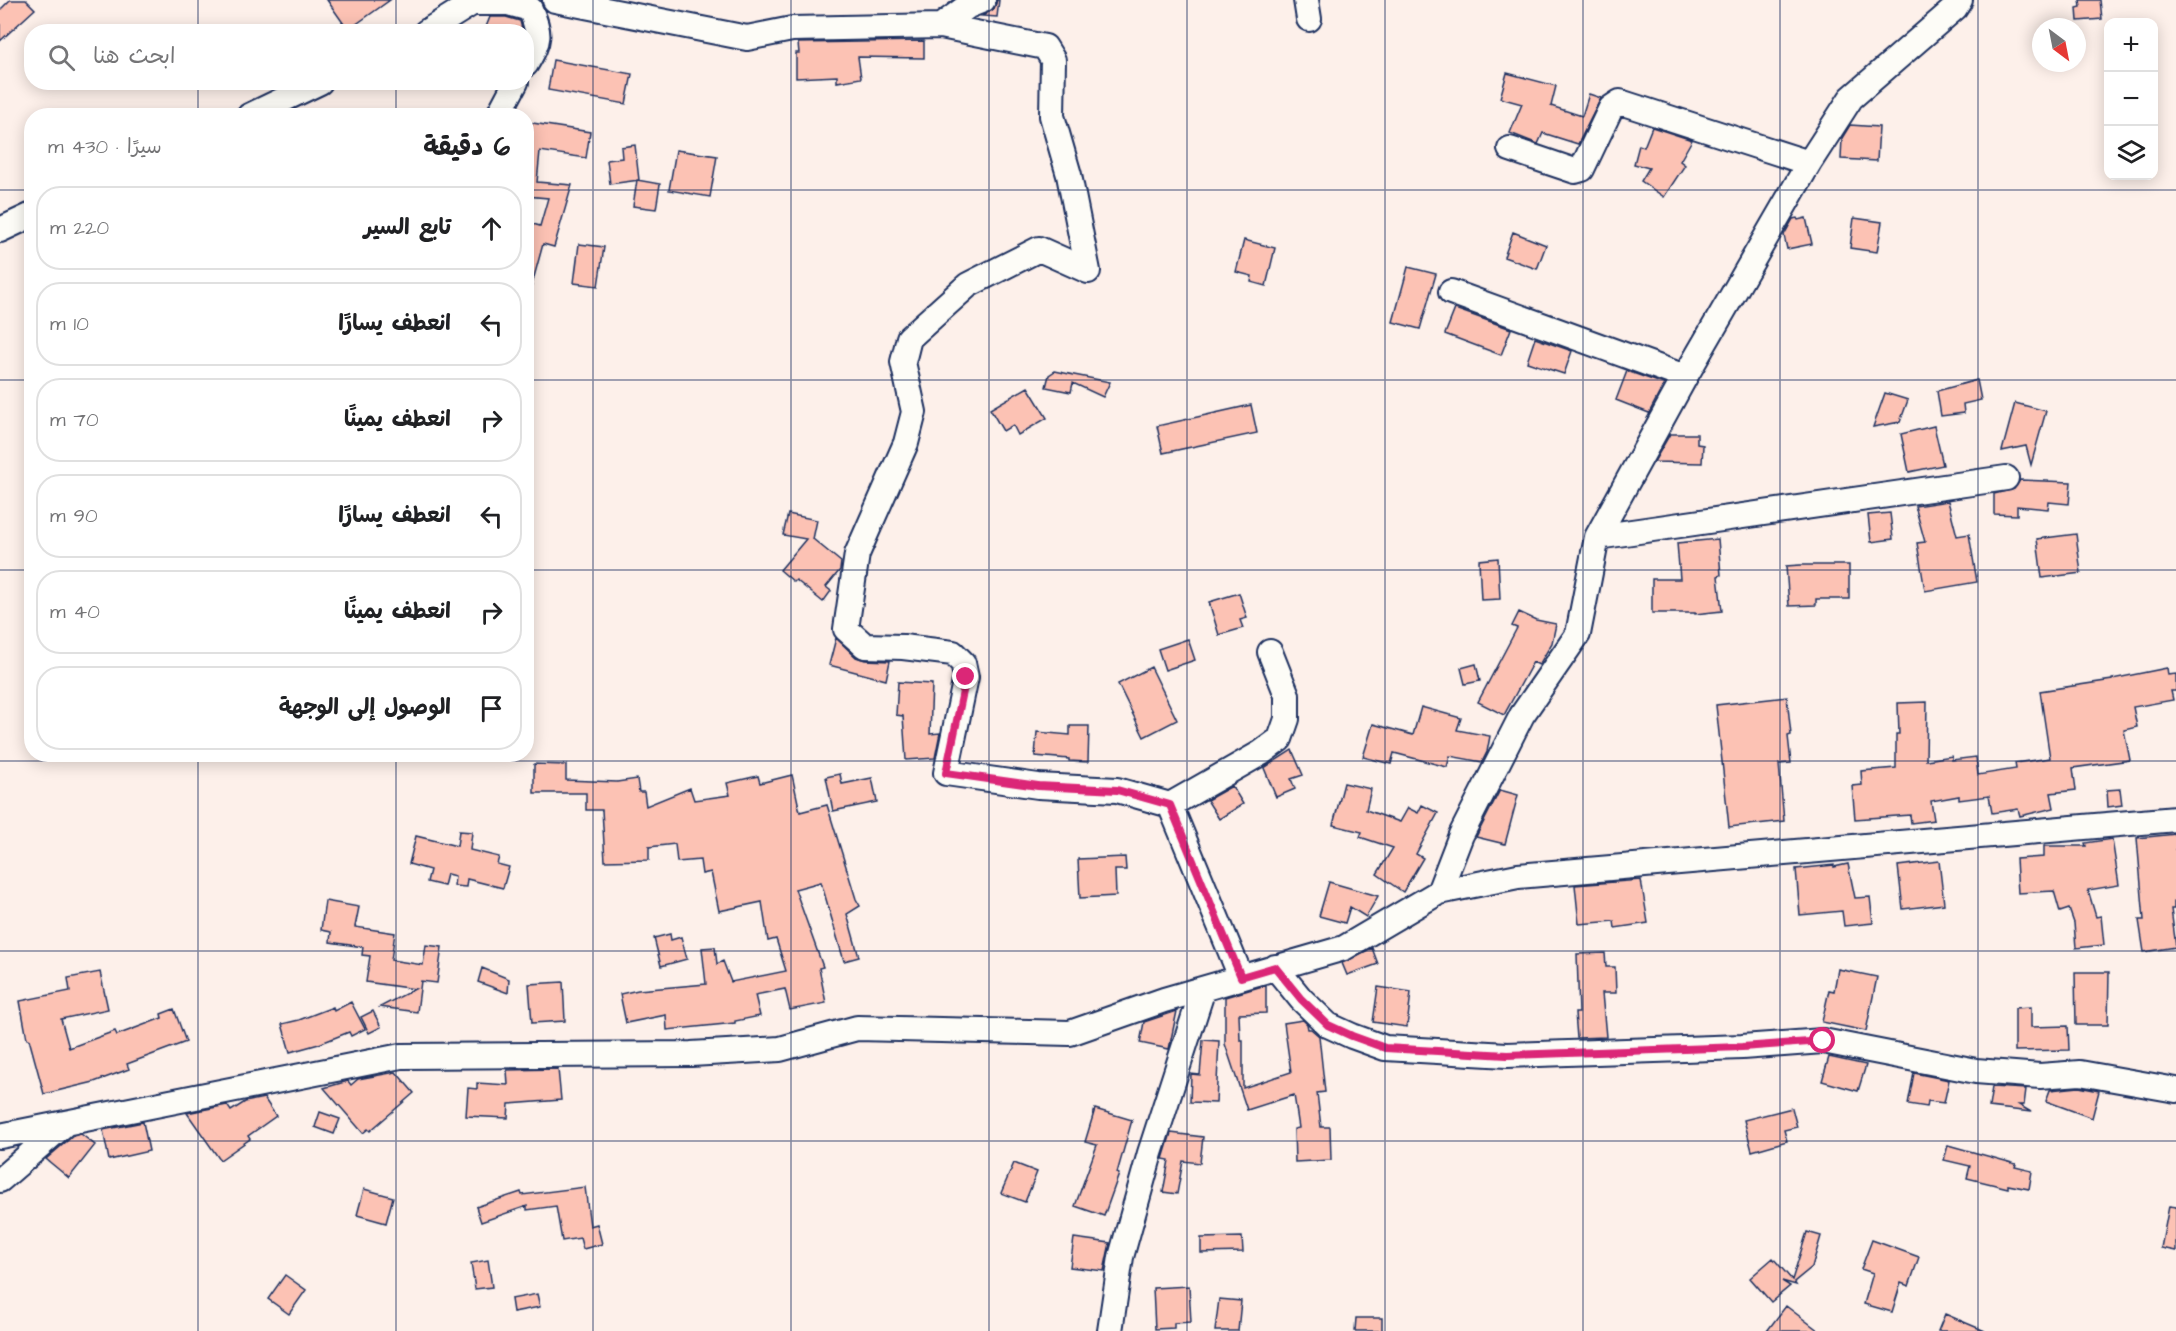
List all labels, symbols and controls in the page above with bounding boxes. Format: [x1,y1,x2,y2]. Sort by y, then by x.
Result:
north arrow [2032,18,2086,72]
map controls [2104,18,2158,180]
button: + [2104,18,2158,72]
search box [24,24,534,90]
icon: search [45,41,78,74]
text: ابحث هنا [93,41,175,72]
button: − [2104,72,2158,126]
button: layers [2104,126,2158,180]
text: 6 دقيقة [423,129,510,165]
text: سيرًا · 430 m [48,133,162,161]
text: تابع السير [364,212,451,243]
icon: ahead [475,212,508,245]
text: 220 m [50,214,109,242]
text: انعطف يسارًا [338,308,451,339]
icon: left [475,308,508,341]
text: 10 m [50,310,89,338]
text: انعطف يمينًا [344,404,451,435]
icon: right [475,404,508,437]
text: 70 m [50,406,99,434]
text: انعطف يسارًا [338,500,451,531]
icon: left [475,500,508,533]
text: 90 m [50,502,98,530]
text: انعطف يمينًا [344,596,451,627]
icon: right [475,596,508,629]
text: 40 m [50,598,100,626]
route end [952,663,978,689]
text: الوصول إلى الوجهة [279,692,451,723]
icon: arrive [475,692,508,725]
route start [1809,1027,1835,1053]

